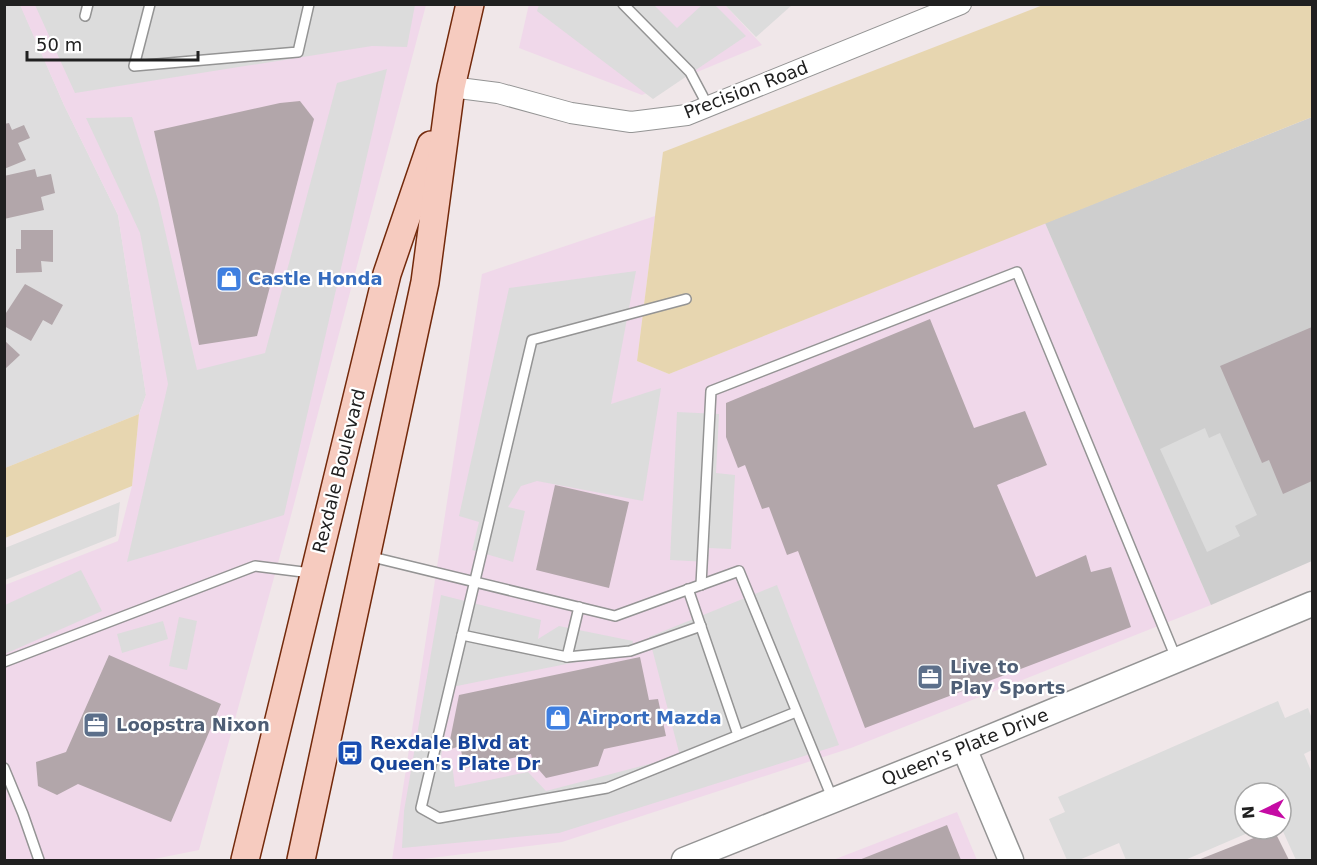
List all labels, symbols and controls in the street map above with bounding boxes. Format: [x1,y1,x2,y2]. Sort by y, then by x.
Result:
scale bar [27,24,198,62]
text: 50 m [36,34,82,55]
street label: Precision Road [681,56,811,123]
shop icon: Castle Honda [214,264,244,294]
place label: Castle Honda [248,268,383,289]
street label: Rexdale Boulevard [308,387,369,555]
place label: Live to Play Sports [950,656,1065,698]
office icon: Live to Play Sports [915,662,945,692]
shop icon: Airport Mazda [543,703,573,733]
street label: Queen's Plate Drive [878,703,1051,790]
place label: Airport Mazda [578,707,722,728]
office icon: Loopstra Nixon [81,710,111,740]
place label: Loopstra Nixon [116,714,270,735]
place label: Rexdale Blvd at Queen's Plate Dr [370,732,540,774]
bus stop icon: Rexdale Blvd at Queen's Plate Dr [335,738,365,768]
north arrow [1233,781,1293,841]
text: N [1239,805,1259,820]

